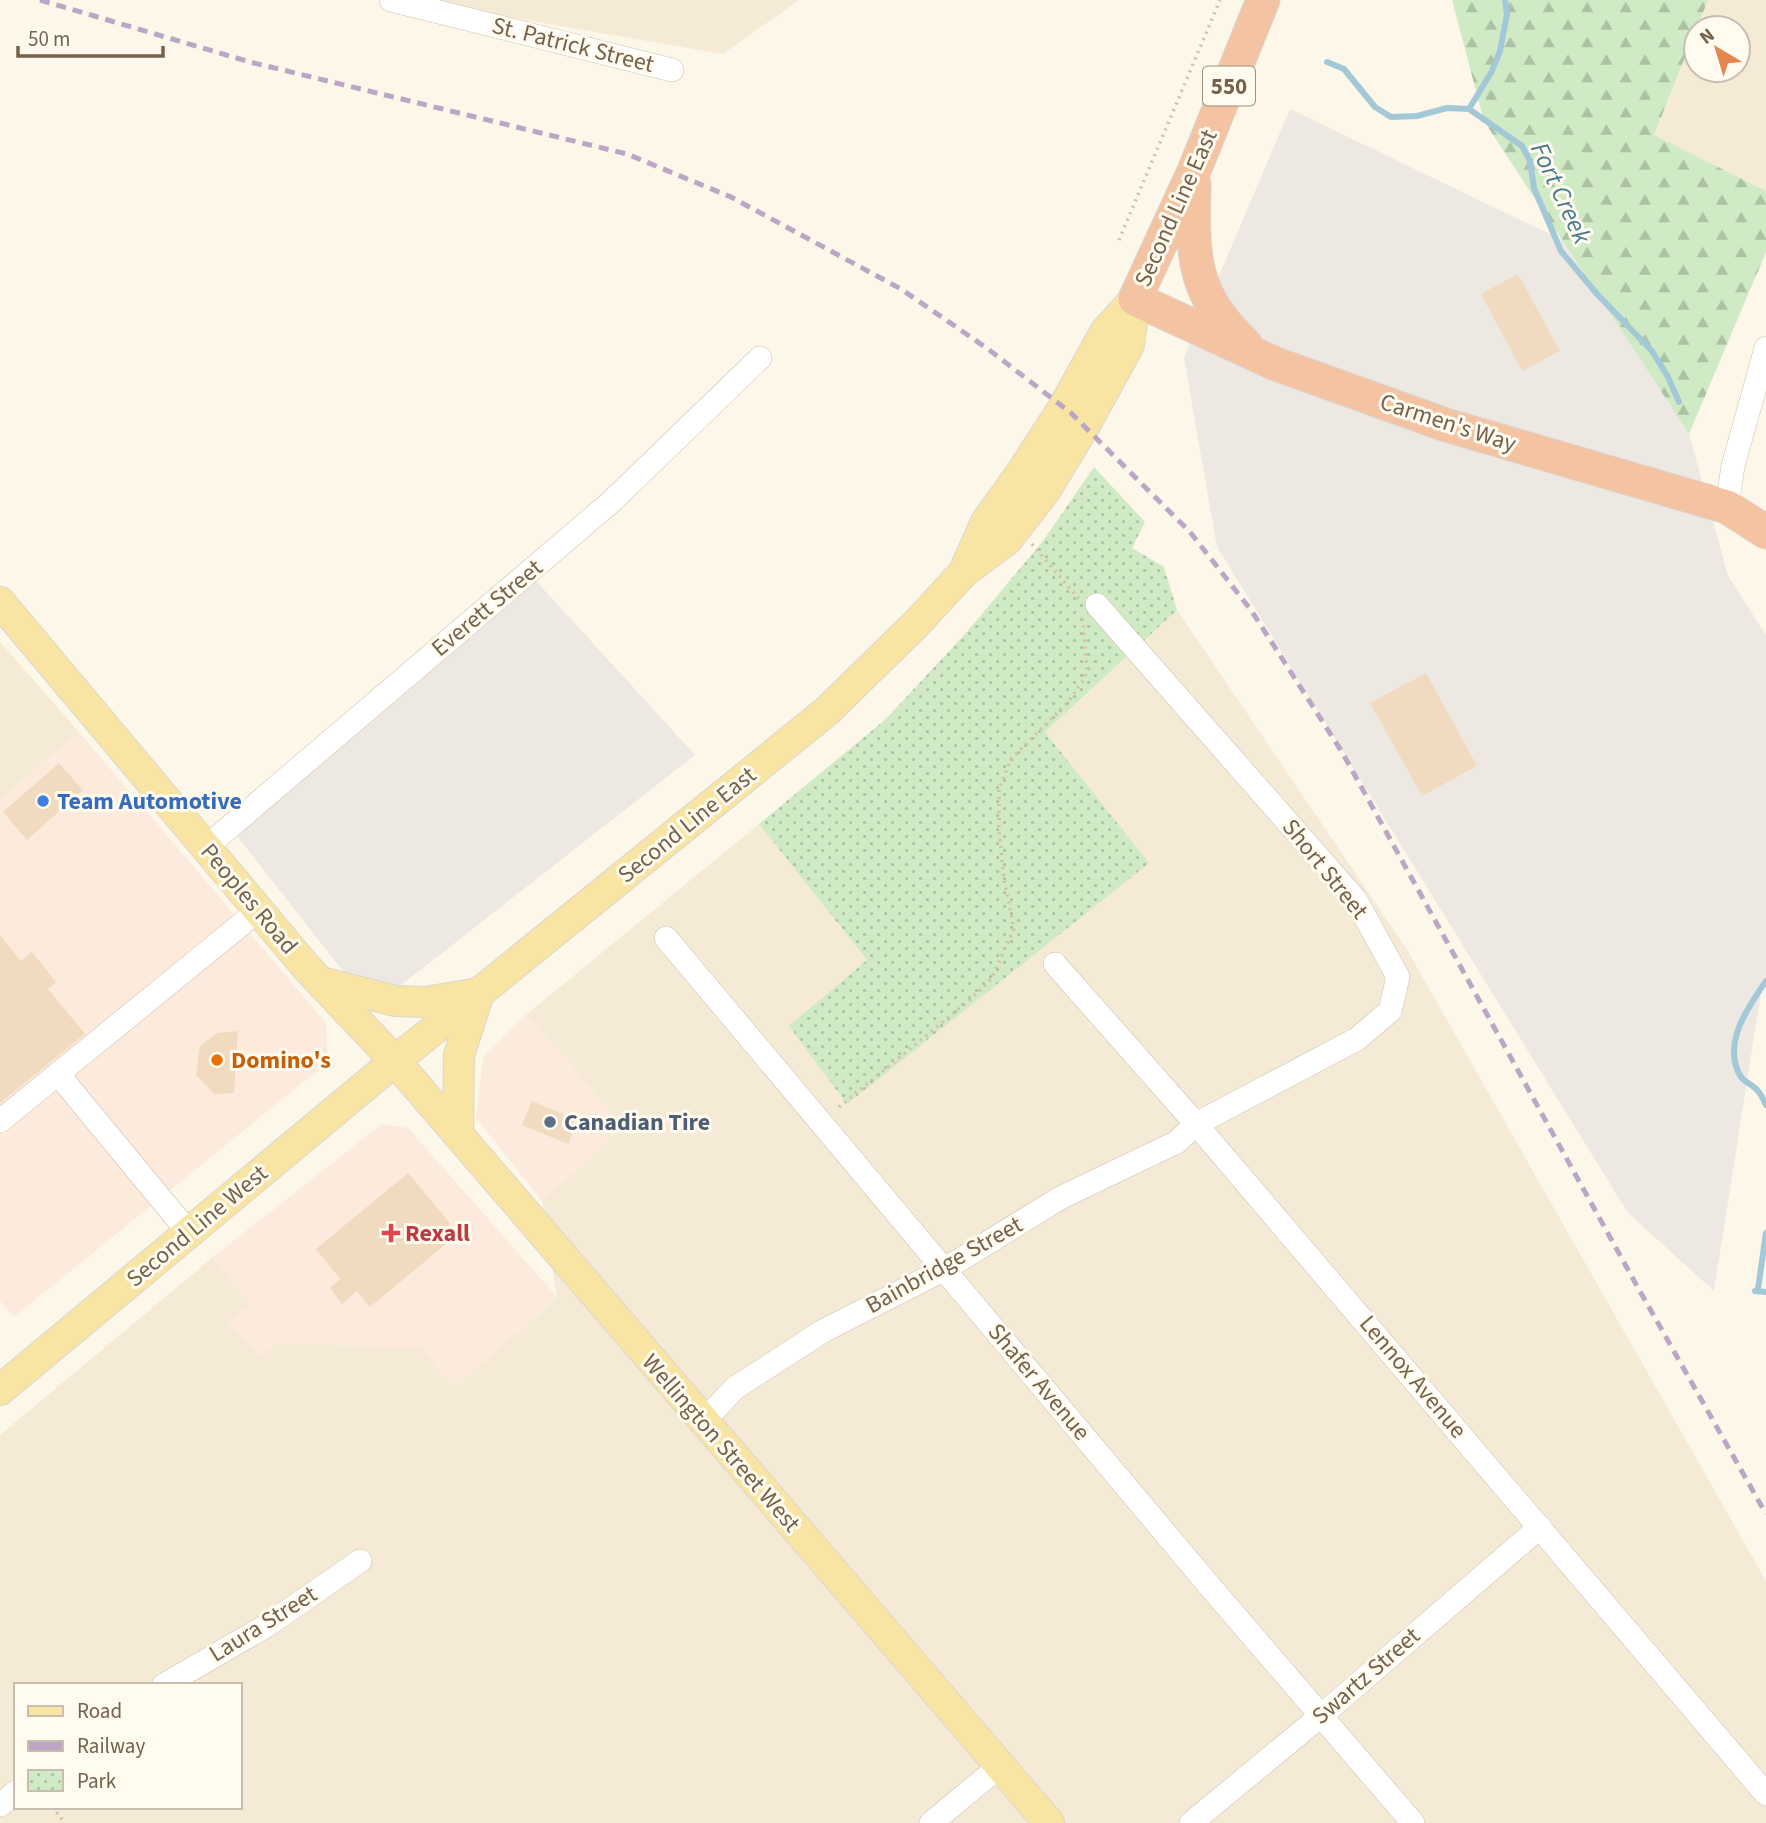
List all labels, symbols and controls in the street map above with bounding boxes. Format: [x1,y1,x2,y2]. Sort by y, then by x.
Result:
street label: St. Patrick Street [488,8,658,82]
scale bar [18,14,163,58]
north arrow [1682,14,1752,84]
text: N [1694,22,1721,51]
text: 50 m [28,24,70,54]
road number: 550 [1203,66,1255,106]
street label: Second Line East [1126,124,1226,292]
water label: Fort Creek [1521,136,1601,250]
street label: Carmen's Way [1375,385,1521,461]
street label: Everett Street [424,551,550,665]
street label: Second Line East [610,758,764,892]
place label: Team Automotive [57,784,242,819]
marker: Team Automotive [35,793,51,809]
street label: Short Street [1274,811,1376,927]
street label: Peoples Road [192,836,306,962]
place label: Domino's [231,1043,331,1078]
marker: Domino's [209,1052,225,1068]
place label: Canadian Tire [564,1105,710,1140]
marker: Canadian Tire [542,1114,558,1130]
street label: Second Line West [119,1156,275,1296]
street label: Bainbridge Street [859,1207,1029,1323]
place label: Rexall [405,1216,470,1251]
marker: Rexall [383,1225,399,1241]
street label: Lennox Avenue [1351,1308,1475,1446]
street label: Shafer Avenue [979,1316,1099,1448]
street label: Wellington Street West [634,1346,808,1540]
street label: Laura Street [202,1577,324,1671]
street label: Swartz Street [1304,1619,1428,1733]
legend [14,1683,242,1809]
text: Road [77,1696,122,1726]
text: Railway [77,1731,145,1761]
text: Park [77,1766,117,1796]

